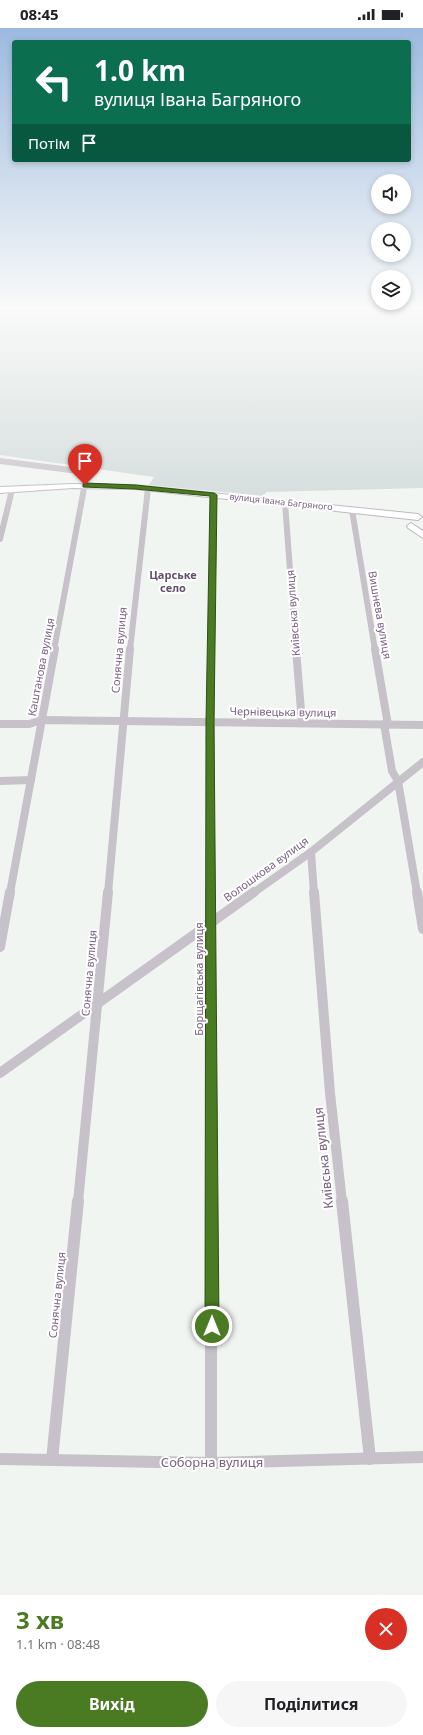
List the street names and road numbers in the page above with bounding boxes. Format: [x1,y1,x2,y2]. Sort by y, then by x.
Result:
street label: вулиця Івана Багряного [229,490,333,513]
street label: Київська вулиця [282,569,303,657]
street label: Вишнева вулиця [365,570,396,660]
street label: Сонячна вулиця [107,606,130,694]
street label: Каштанова вулиця [24,616,57,717]
street label: Чернівецька вулиця [229,703,337,720]
street label: Волошкова вулиця [220,833,311,904]
street label: Борщагівська вулиця [191,922,206,1036]
street label: Сонячна вулиця [77,929,100,1017]
street label: Київська вулиця [309,1106,337,1210]
street label: Сонячна вулиця [45,1251,68,1339]
street label: Соборна вулиця [161,1453,263,1471]

